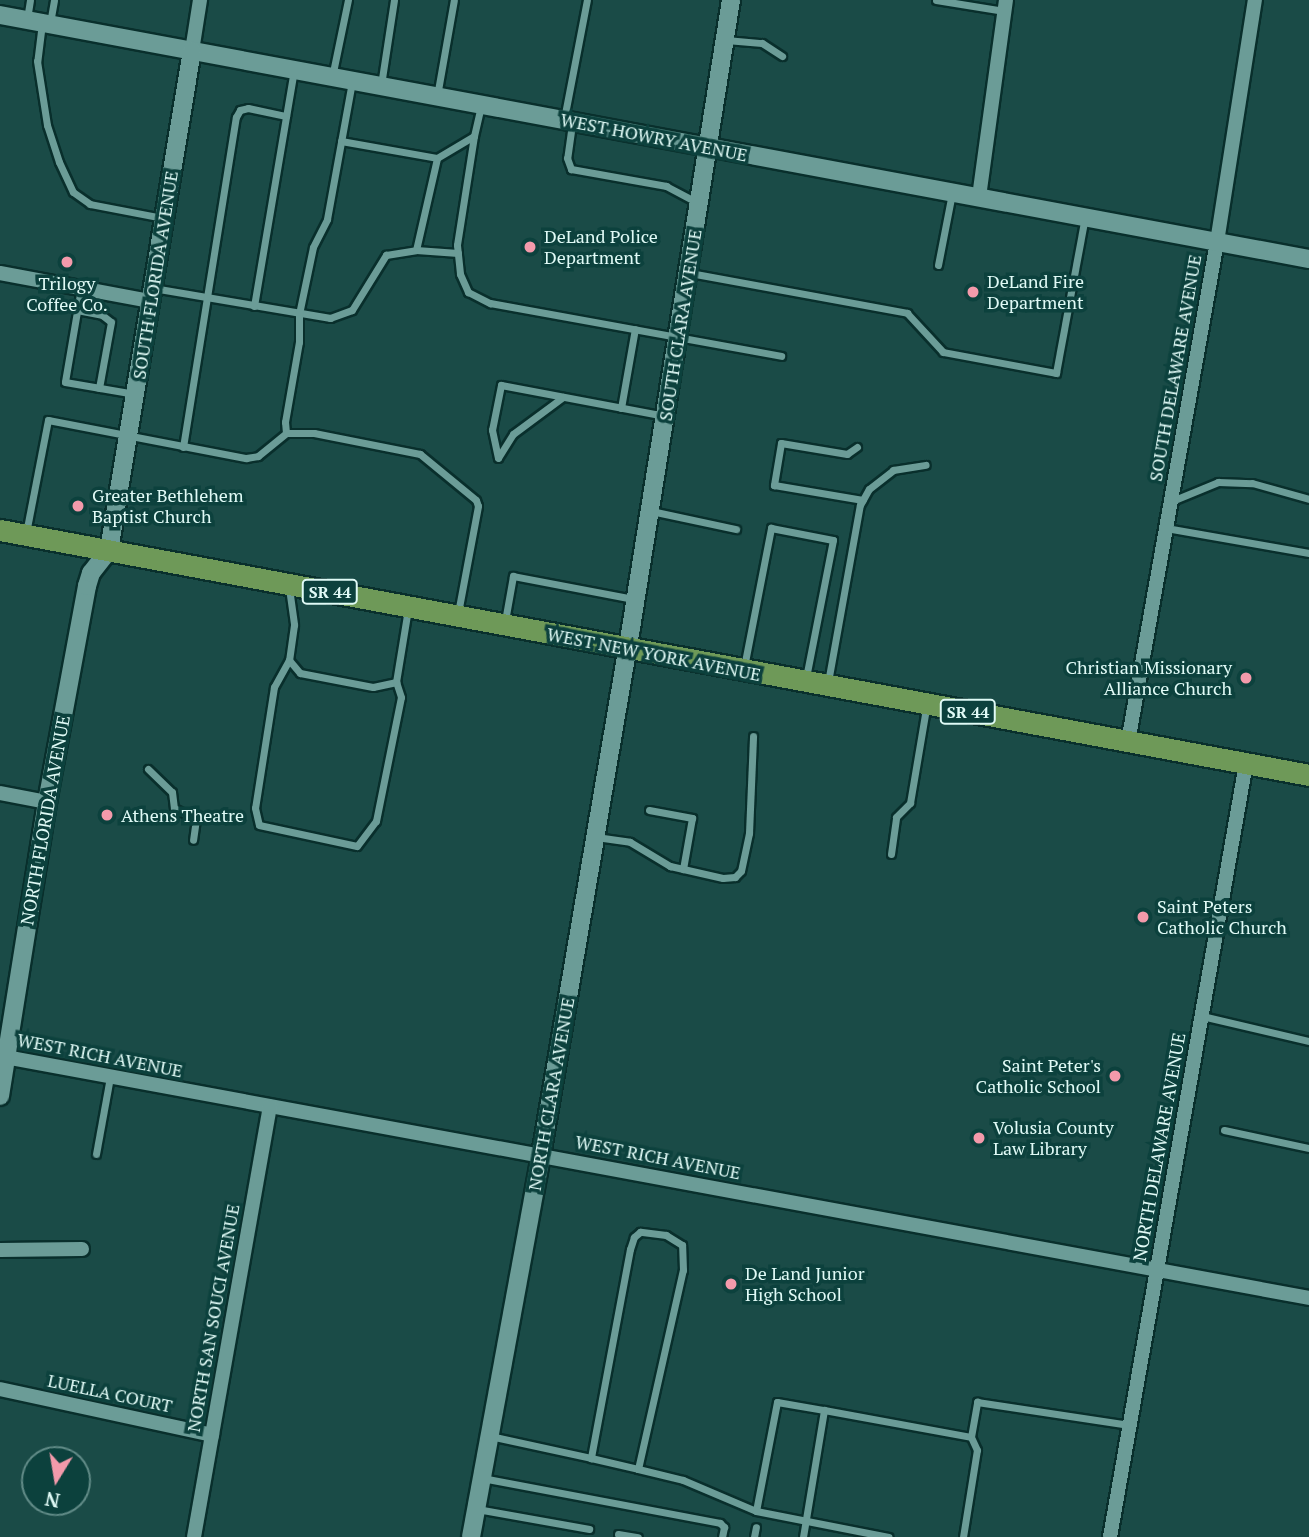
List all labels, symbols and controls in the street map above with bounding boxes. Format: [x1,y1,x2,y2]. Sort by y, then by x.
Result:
street label: WEST HOWRY AVENUE [558,108,750,166]
street label: SOUTH FLORIDA AVENUE [128,169,182,381]
place label: DeLand Police Department [544,226,658,268]
street label: SOUTH CLARA AVENUE [654,227,706,423]
marker: DeLand Police Department [522,239,538,255]
street label: SOUTH DELAWARE AVENUE [1144,253,1206,483]
marker: Trilogy Coffee Co. [59,254,75,270]
place label: DeLand Fire Department [987,271,1084,314]
place label: Trilogy Coffee Co. [26,273,108,316]
marker: DeLand Fire Department [965,284,981,300]
place label: Greater Bethlehem Baptist Church [92,485,243,528]
marker: Greater Bethlehem Baptist Church [70,498,86,514]
road number: SR 44 [300,580,360,604]
street label: WEST NEW YORK AVENUE [545,623,763,685]
place label: Christian Missionary Alliance Church [1065,657,1232,700]
marker: Christian Missionary Alliance Church [1238,670,1254,686]
road number: SR 44 [938,699,998,724]
street label: NORTH FLORIDA AVENUE [16,713,74,927]
place label: Athens Theatre [121,804,244,826]
marker: Athens Theatre [99,807,115,823]
place label: Saint Peters Catholic Church [1157,896,1287,939]
marker: Saint Peters Catholic Church [1135,909,1151,925]
street label: NORTH CLARA AVENUE [523,995,579,1193]
street label: WEST RICH AVENUE [15,1028,185,1082]
street label: NORTH DELAWARE AVENUE [1128,1031,1190,1263]
place label: Saint Peter's Catholic School [976,1055,1101,1098]
marker: Saint Peter's Catholic School [1107,1068,1123,1084]
place label: Volusia County Law Library [993,1117,1114,1160]
street label: WEST RICH AVENUE [573,1130,743,1184]
marker: Volusia County Law Library [971,1130,987,1146]
street label: NORTH SAN SOUCI AVENUE [182,1202,244,1434]
place label: De Land Junior High School [745,1263,865,1306]
marker: De Land Junior High School [723,1276,739,1292]
street label: LUELLA COURT [46,1369,174,1417]
north arrow [21,1446,91,1516]
text: N [43,1486,62,1514]

